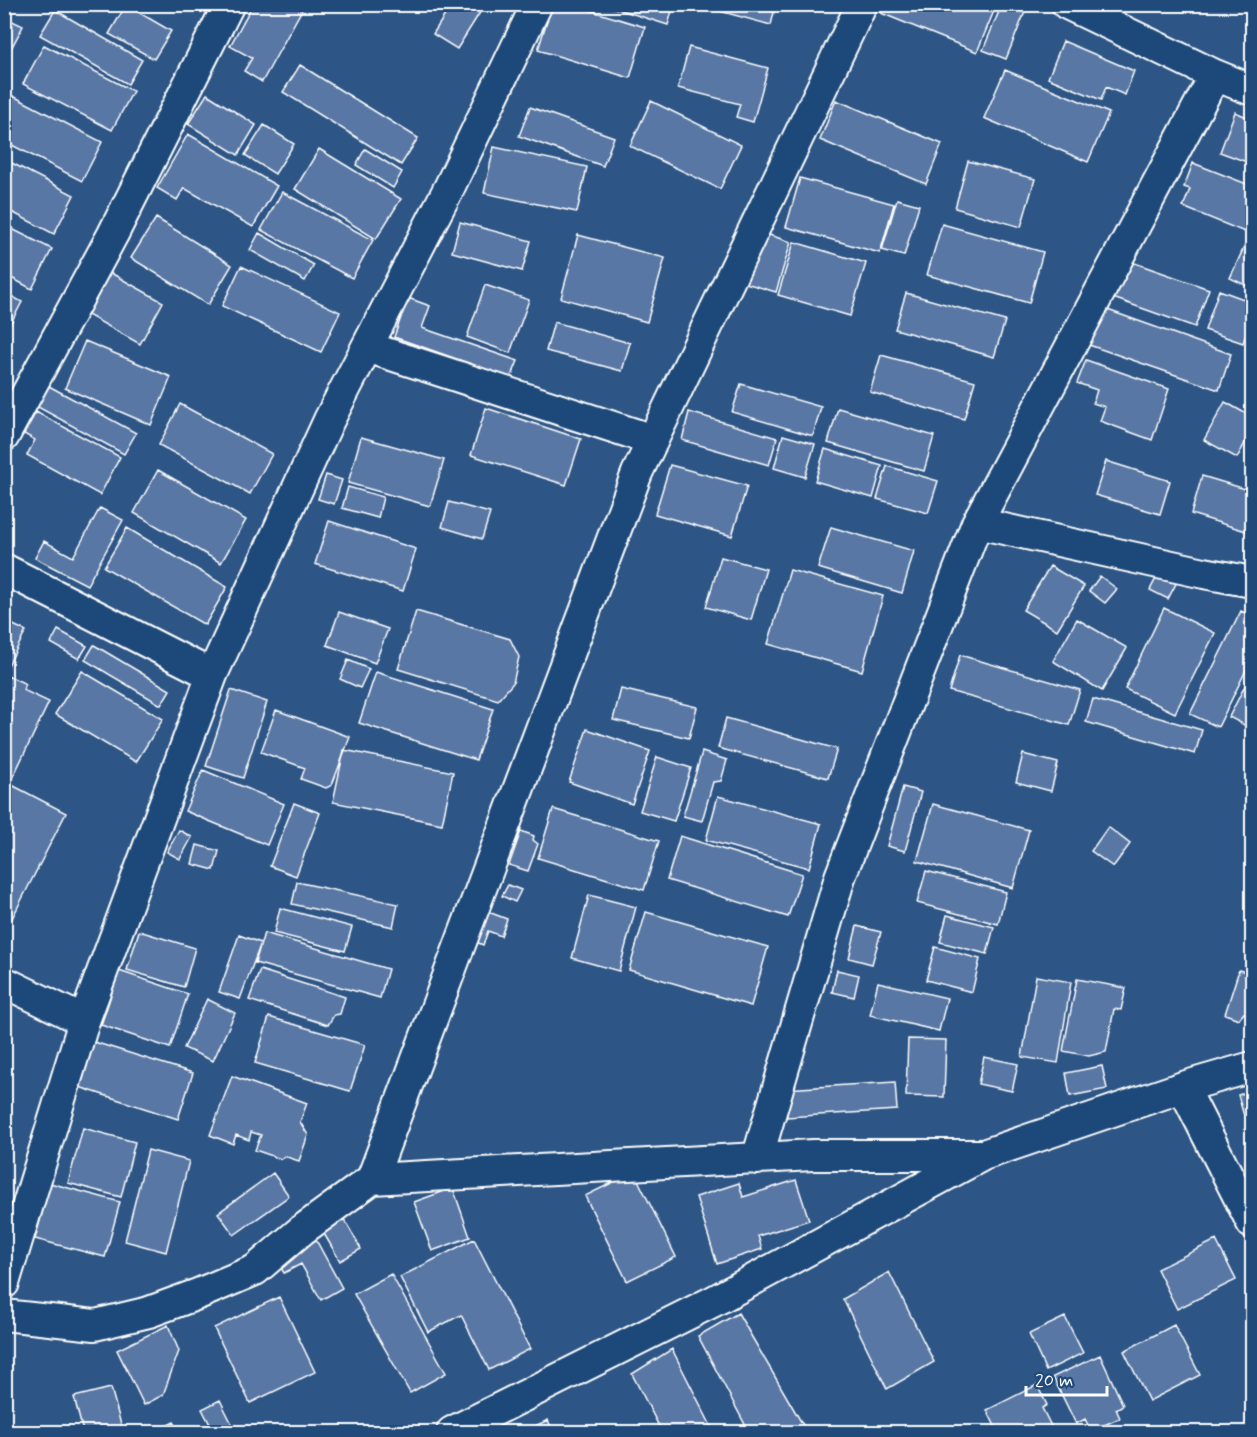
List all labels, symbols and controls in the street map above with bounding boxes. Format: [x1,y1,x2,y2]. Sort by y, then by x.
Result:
scale bar [1026,1359,1107,1397]
text: 20 m [1035,1369,1073,1393]

